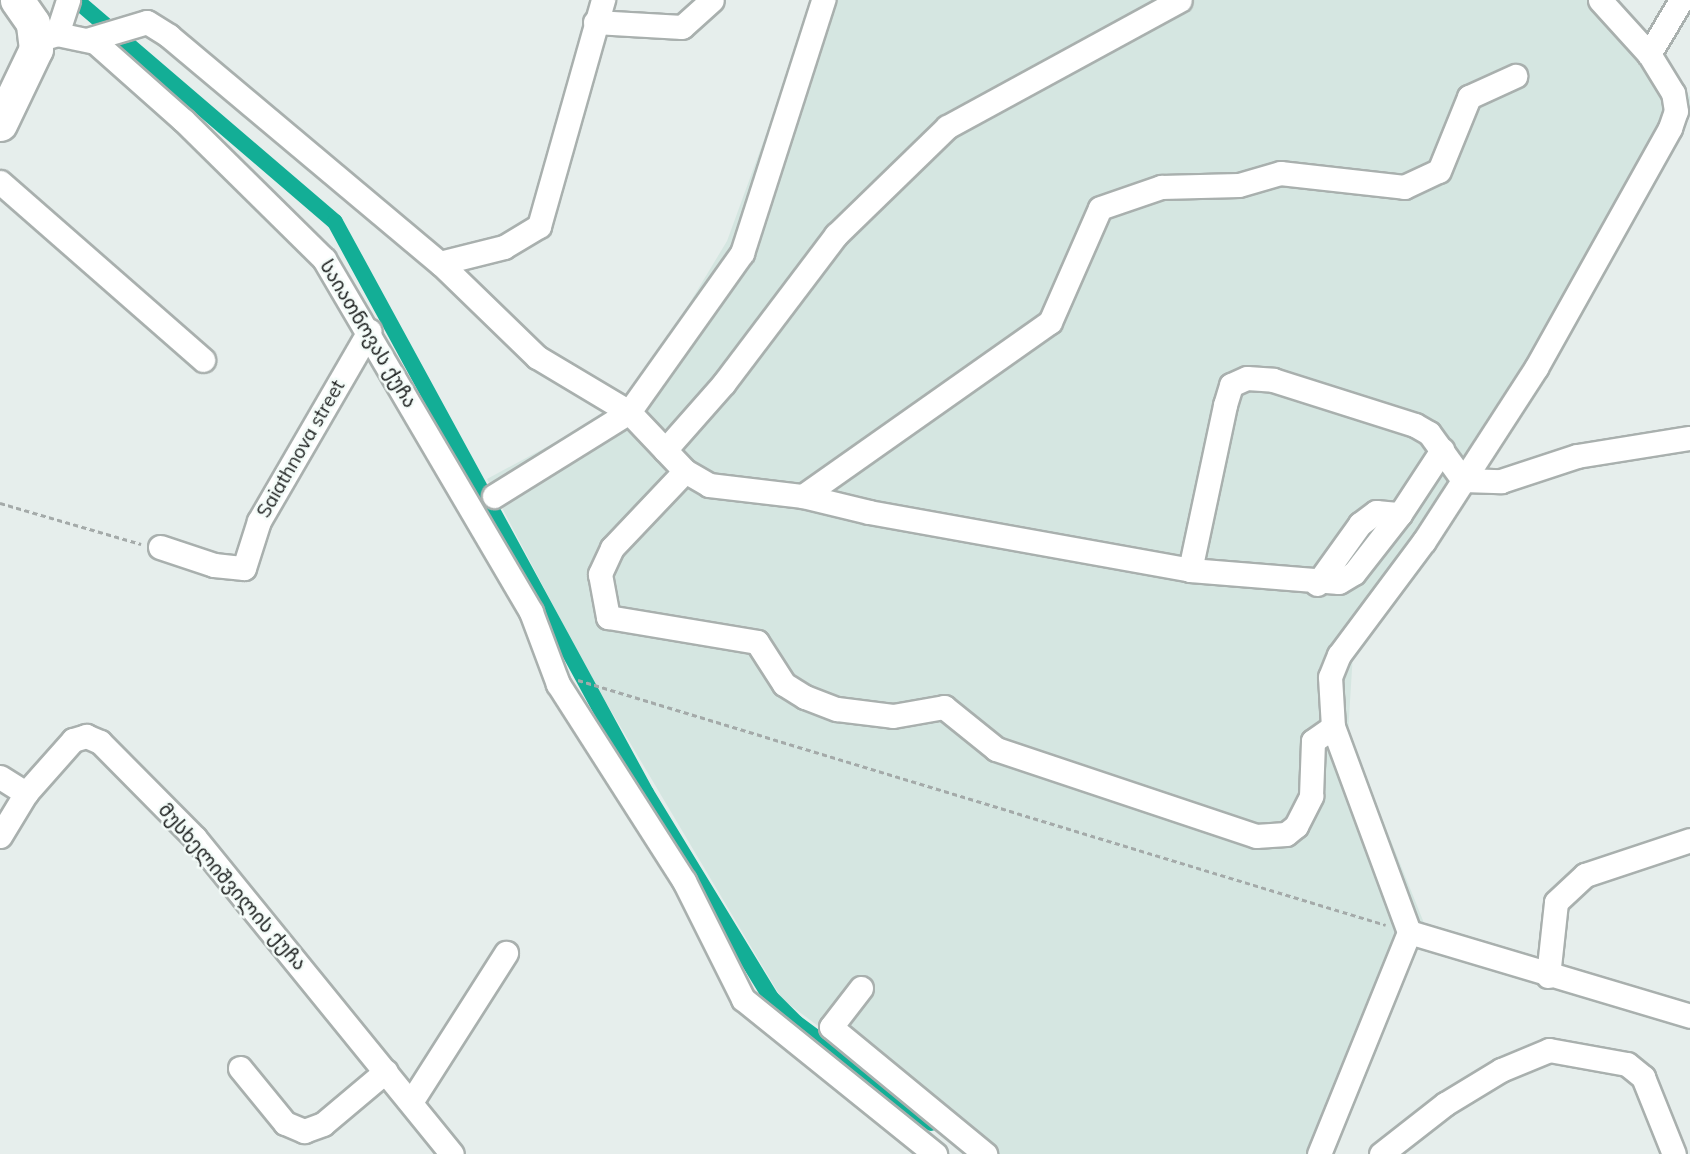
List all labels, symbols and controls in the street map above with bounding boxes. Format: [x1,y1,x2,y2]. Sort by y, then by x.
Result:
street label: საიათნოვას ქუჩა [315,256,421,412]
street label: Saiathnova street [252,376,350,522]
street label: მუსხელიშვილის ქუჩა [153,799,311,975]

